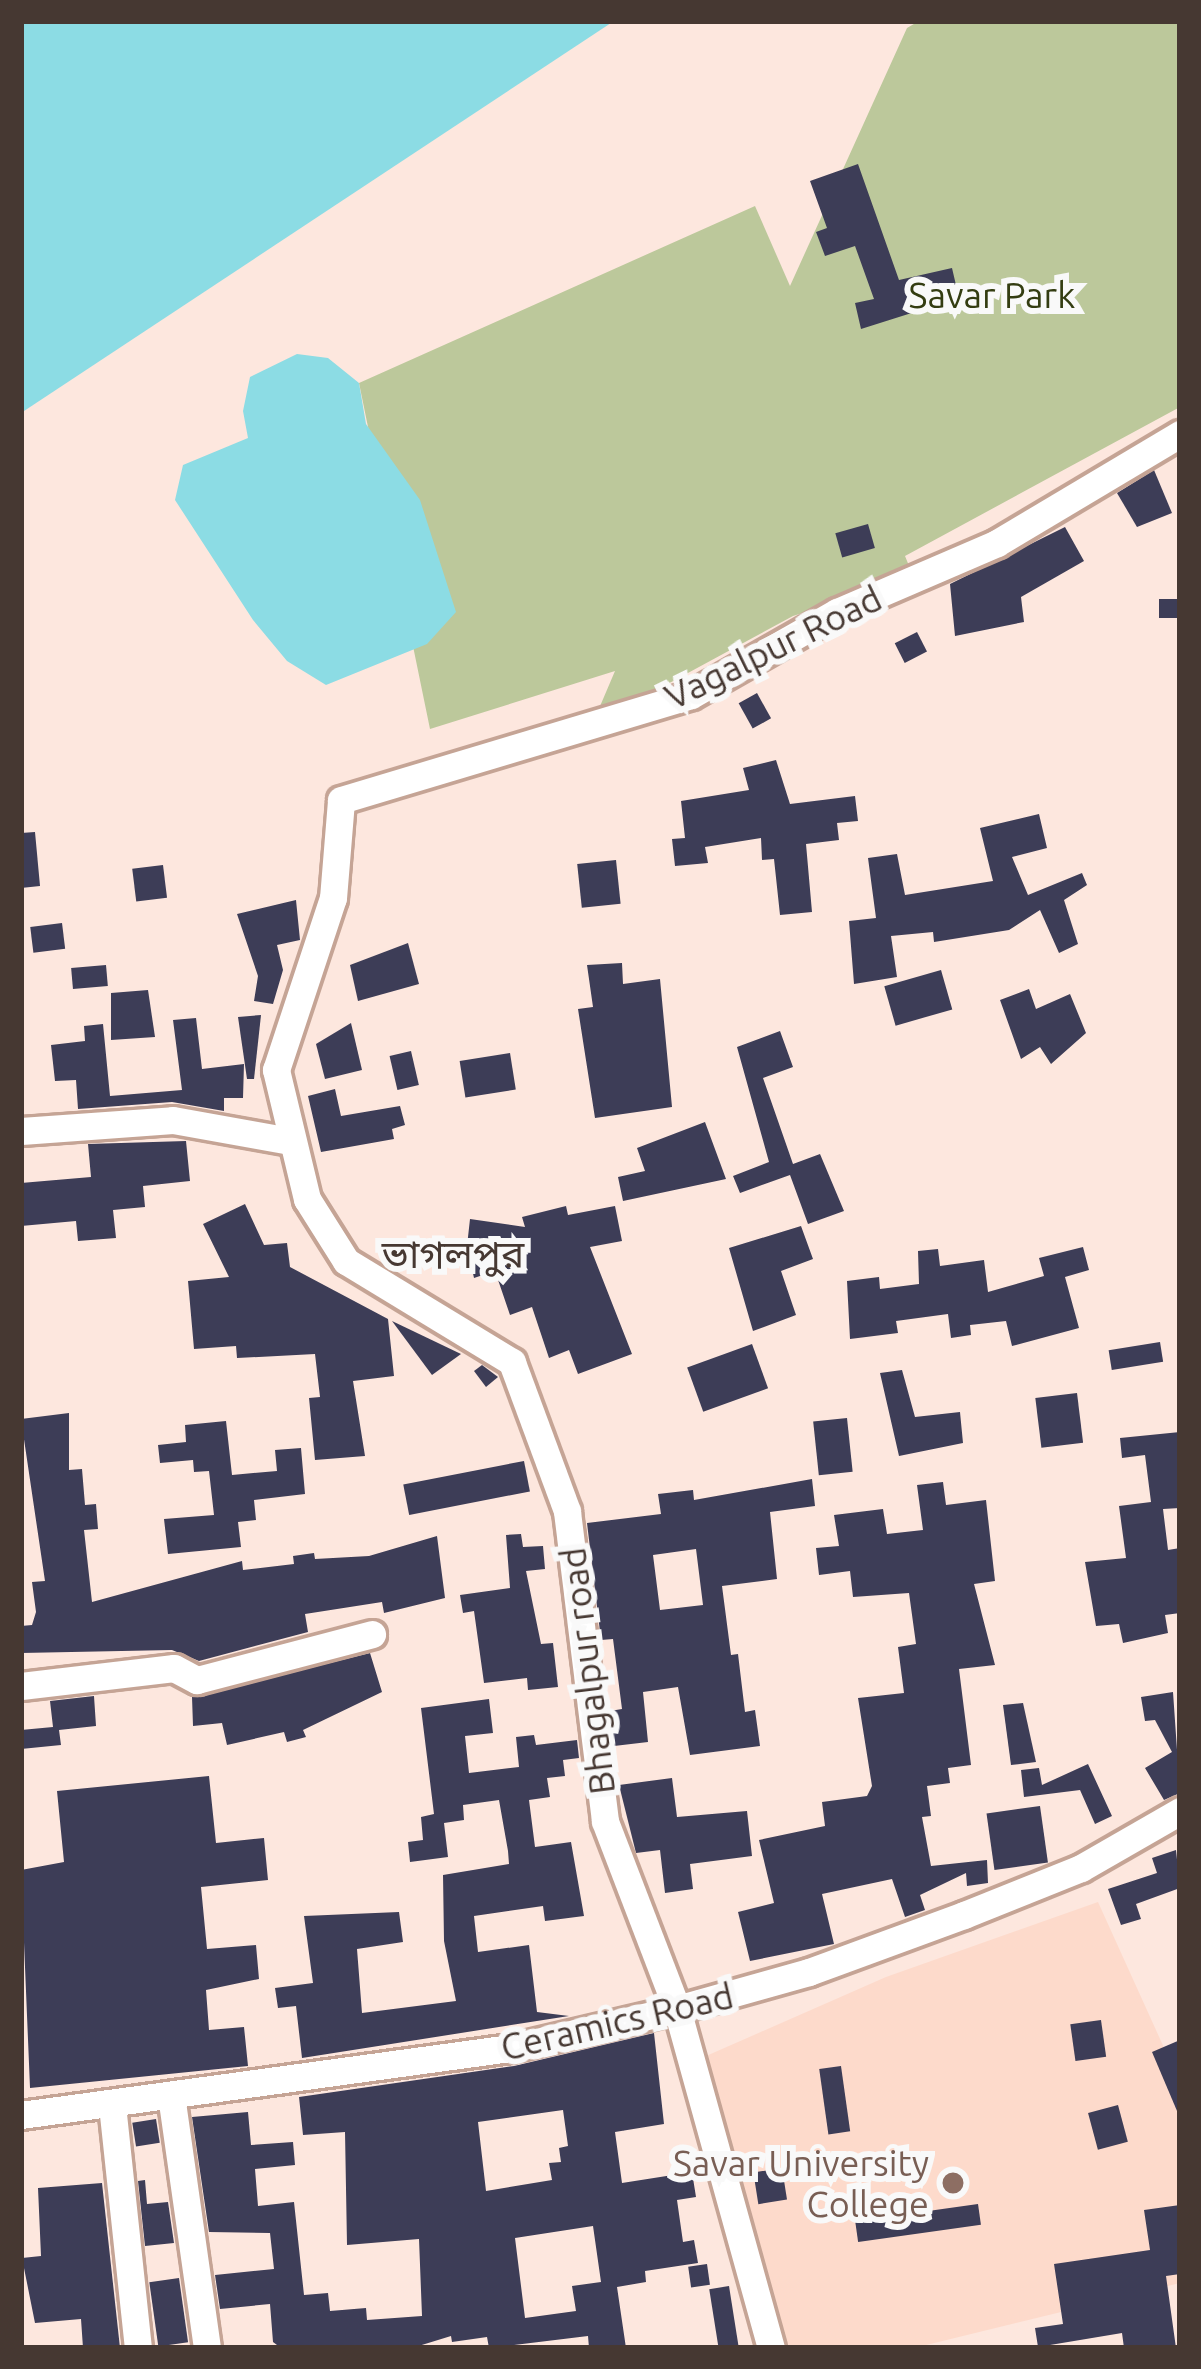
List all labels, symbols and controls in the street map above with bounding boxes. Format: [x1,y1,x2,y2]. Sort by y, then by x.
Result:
park label: Savar Park [909,273,1075,317]
street label: Vagalpur Road [658,576,888,718]
district label: ভাগলপুর [382,1231,524,1277]
street label: Bhagalpur road [550,1545,624,1797]
street label: Ceramics Road [496,1973,738,2069]
place label: Savar University College [673,2140,929,2225]
marker: Savar University College [940,2170,966,2196]

